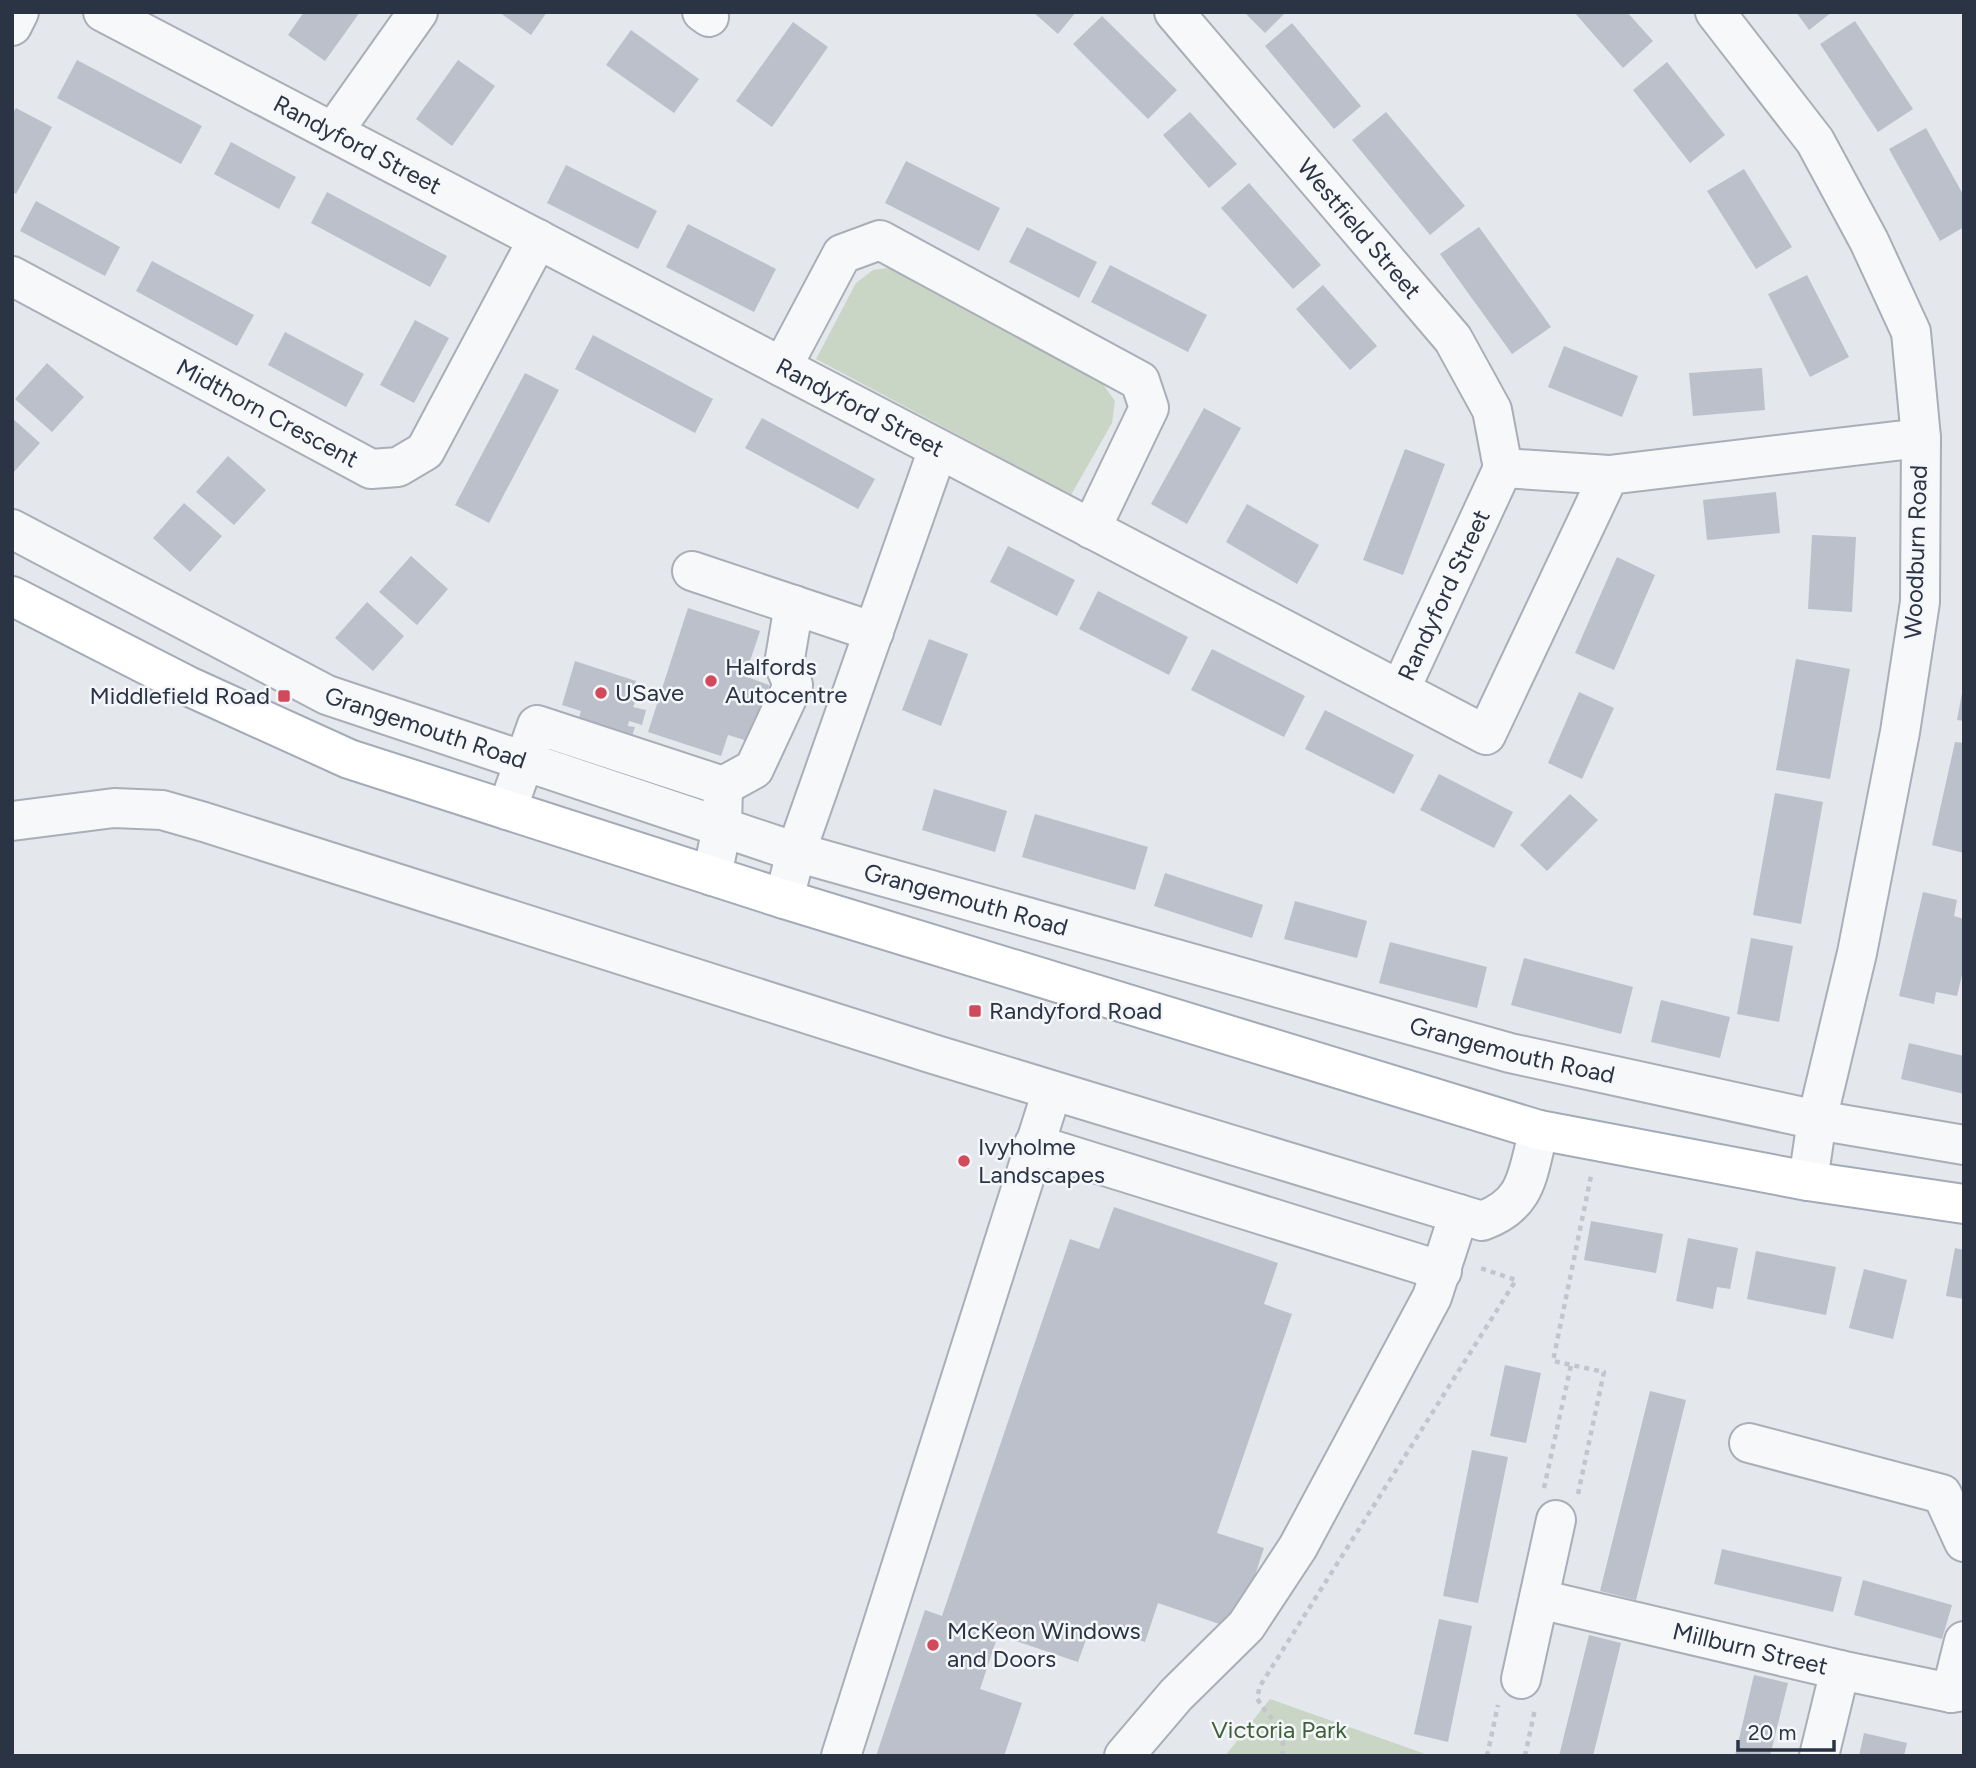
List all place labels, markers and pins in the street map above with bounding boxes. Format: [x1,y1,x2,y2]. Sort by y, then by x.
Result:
place label: Halfords Autocentre [725,652,847,709]
marker: Halfords Autocentre [703,673,719,689]
place label: USave [615,678,684,707]
place label: Middlefield Road [90,681,270,710]
marker: USave [593,685,609,701]
marker: Middlefield Road [276,688,292,704]
place label: Randyford Road [989,996,1162,1025]
marker: Randyford Road [967,1003,983,1019]
place label: Ivyholme Landscapes [978,1132,1105,1189]
marker: Ivyholme Landscapes [956,1153,972,1169]
place label: McKeon Windows and Doors [947,1616,1141,1673]
marker: McKeon Windows and Doors [925,1637,941,1653]

